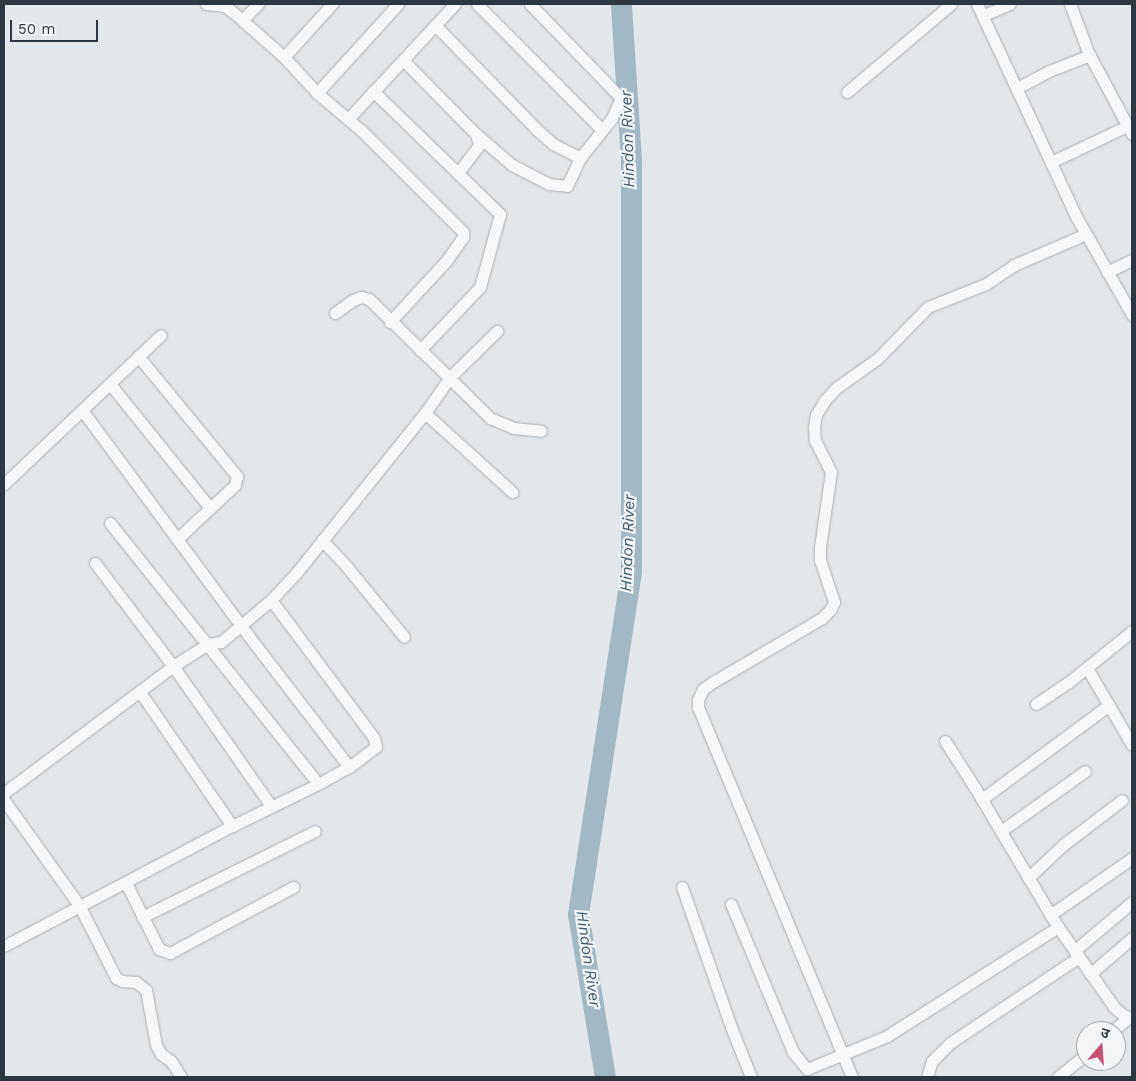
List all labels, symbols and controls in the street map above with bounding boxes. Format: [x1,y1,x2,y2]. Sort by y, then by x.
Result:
scale bar [12,10,100,42]
text: 50 m [18,20,55,38]
water label: Hindon River [617,90,639,188]
water label: Hindon River [617,494,639,592]
water label: Hindon River [572,909,604,1009]
north arrow [1076,1021,1126,1071]
text: उ [1099,1024,1112,1042]

